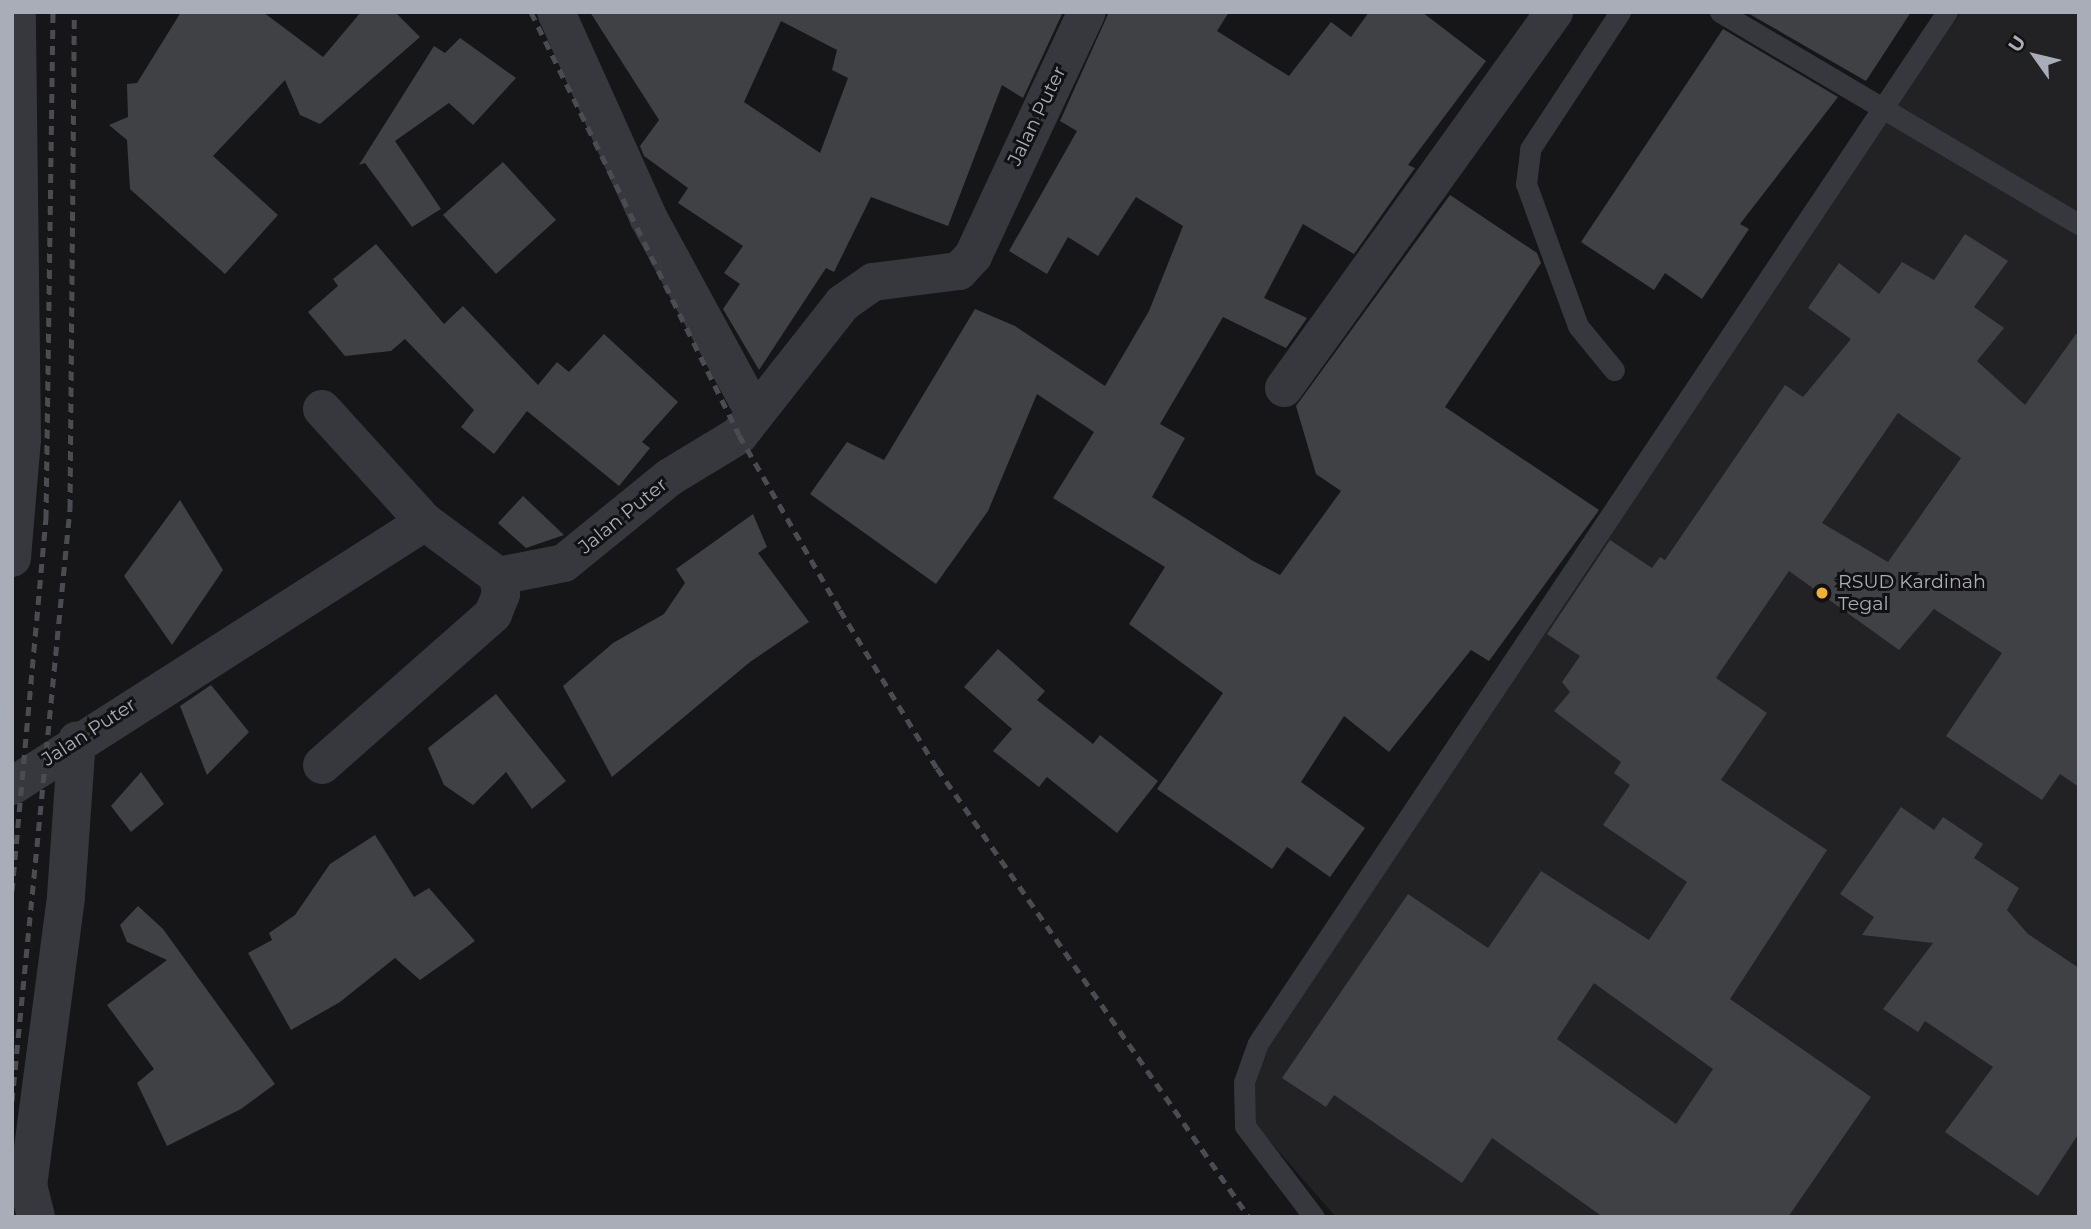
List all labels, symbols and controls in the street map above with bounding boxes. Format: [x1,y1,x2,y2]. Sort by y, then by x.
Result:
north arrow [2000,21,2070,91]
text: U [2003,31,2031,57]
street label: Jalan Puter [1003,63,1071,169]
street label: Jalan Puter [574,473,672,559]
place label: RSUD Kardinah Tegal [1838,571,1986,615]
marker: RSUD Kardinah Tegal [1812,583,1832,603]
street label: Jalan Puter [38,693,140,771]

